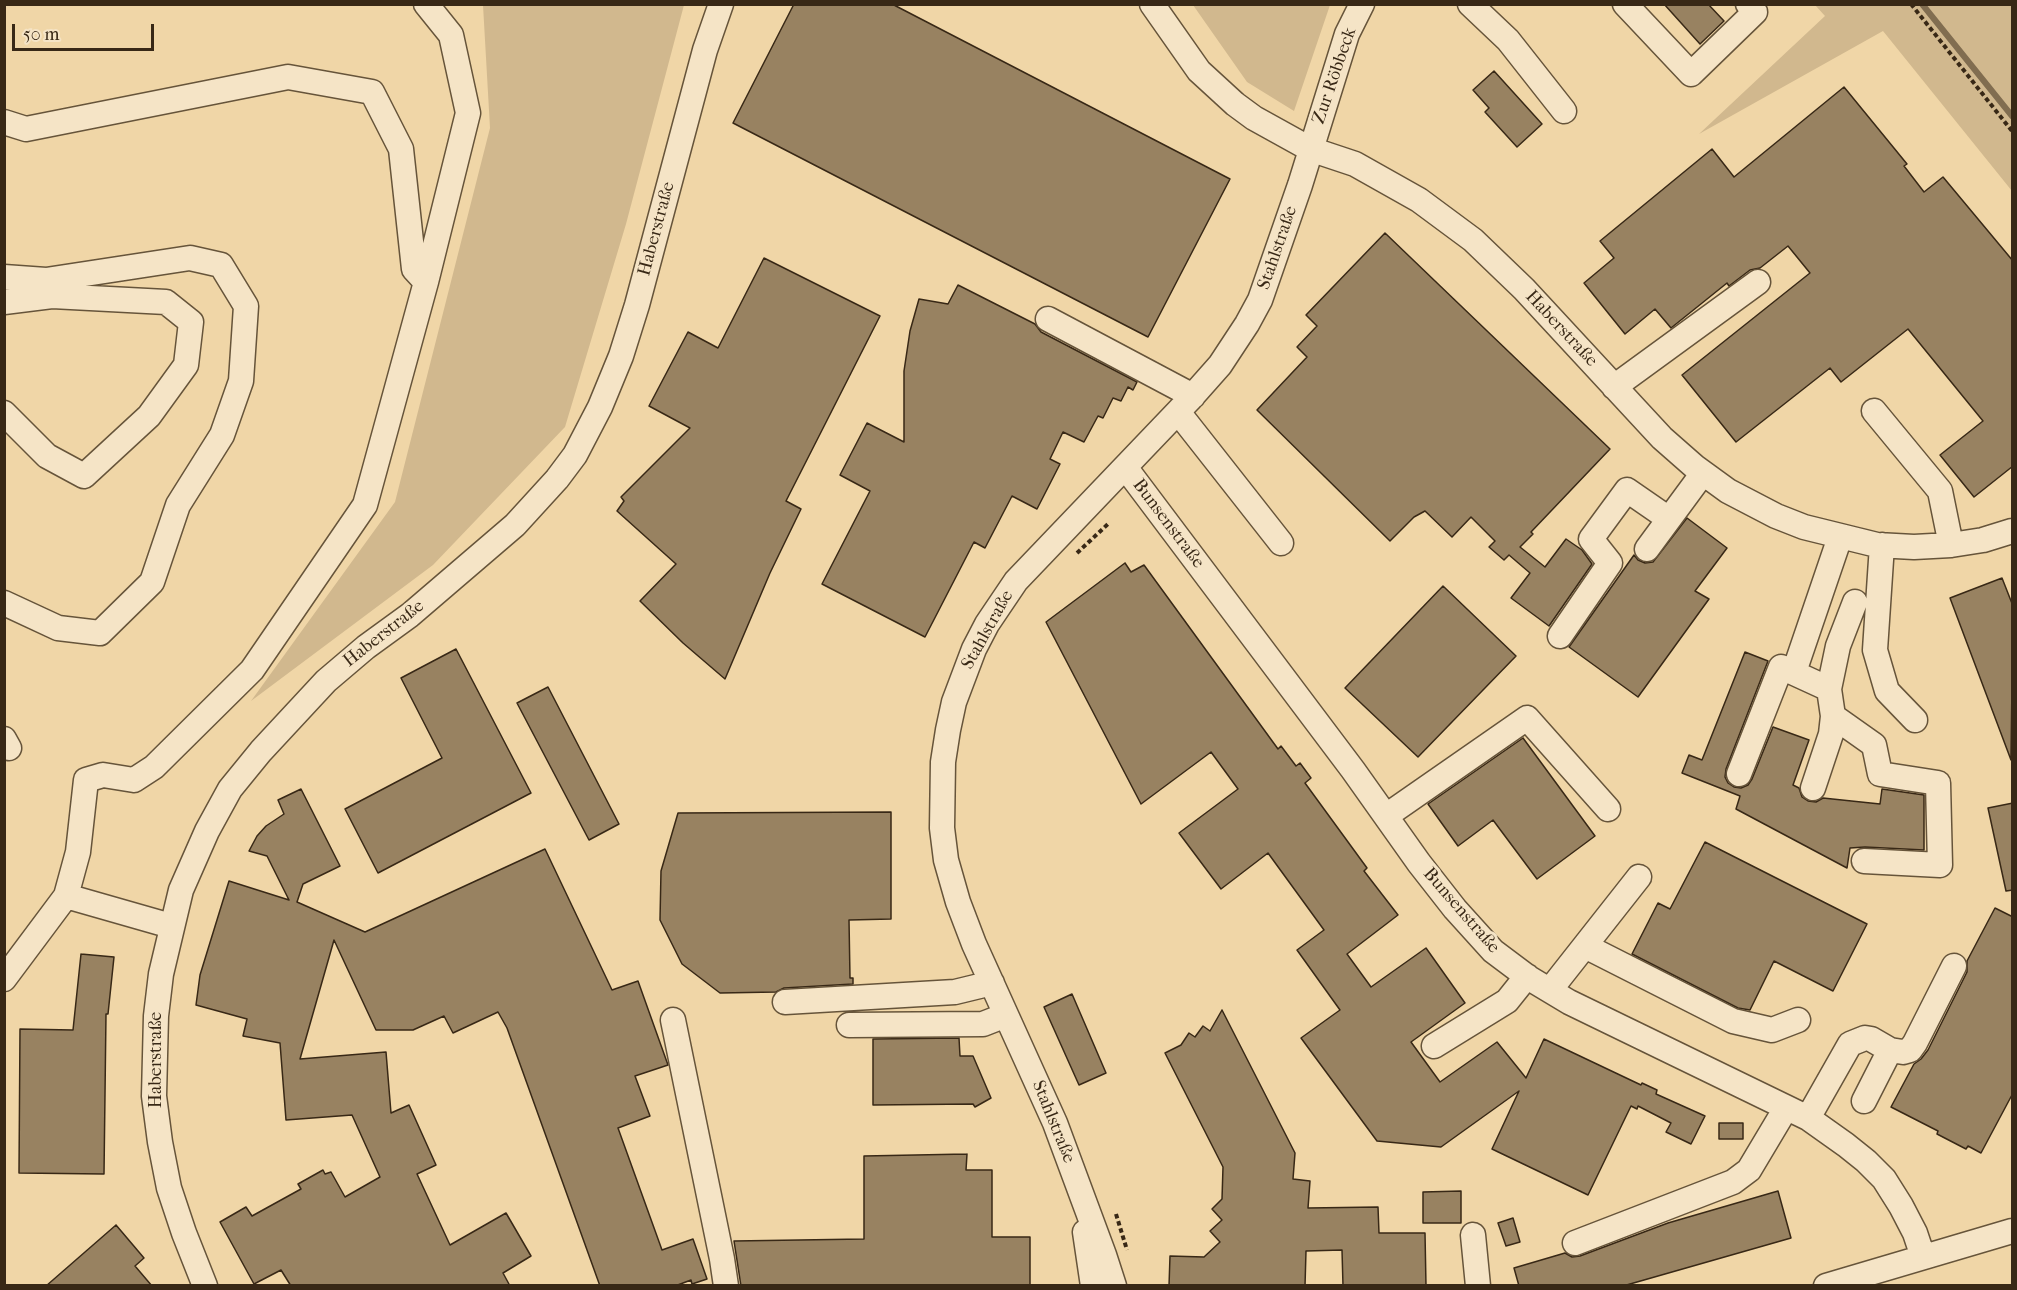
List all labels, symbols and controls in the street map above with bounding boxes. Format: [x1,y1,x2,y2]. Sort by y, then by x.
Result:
scale bar [15,12,158,50]
text: 50 m [23,24,59,45]
street label: Zur Röbbeck [1308,25,1362,127]
street label: Haberstraße [634,180,680,278]
street label: Stahlstraße [1254,203,1302,293]
street label: Haberstraße [1520,286,1602,372]
street label: Bunsenstraße [1127,475,1209,573]
street label: Stahlstraße [957,587,1019,673]
street label: Haberstraße [339,596,429,672]
street label: Bunsenstraße [1418,864,1504,958]
street label: Haberstraße [146,1012,168,1108]
street label: Stahlstraße [1027,1078,1079,1166]

